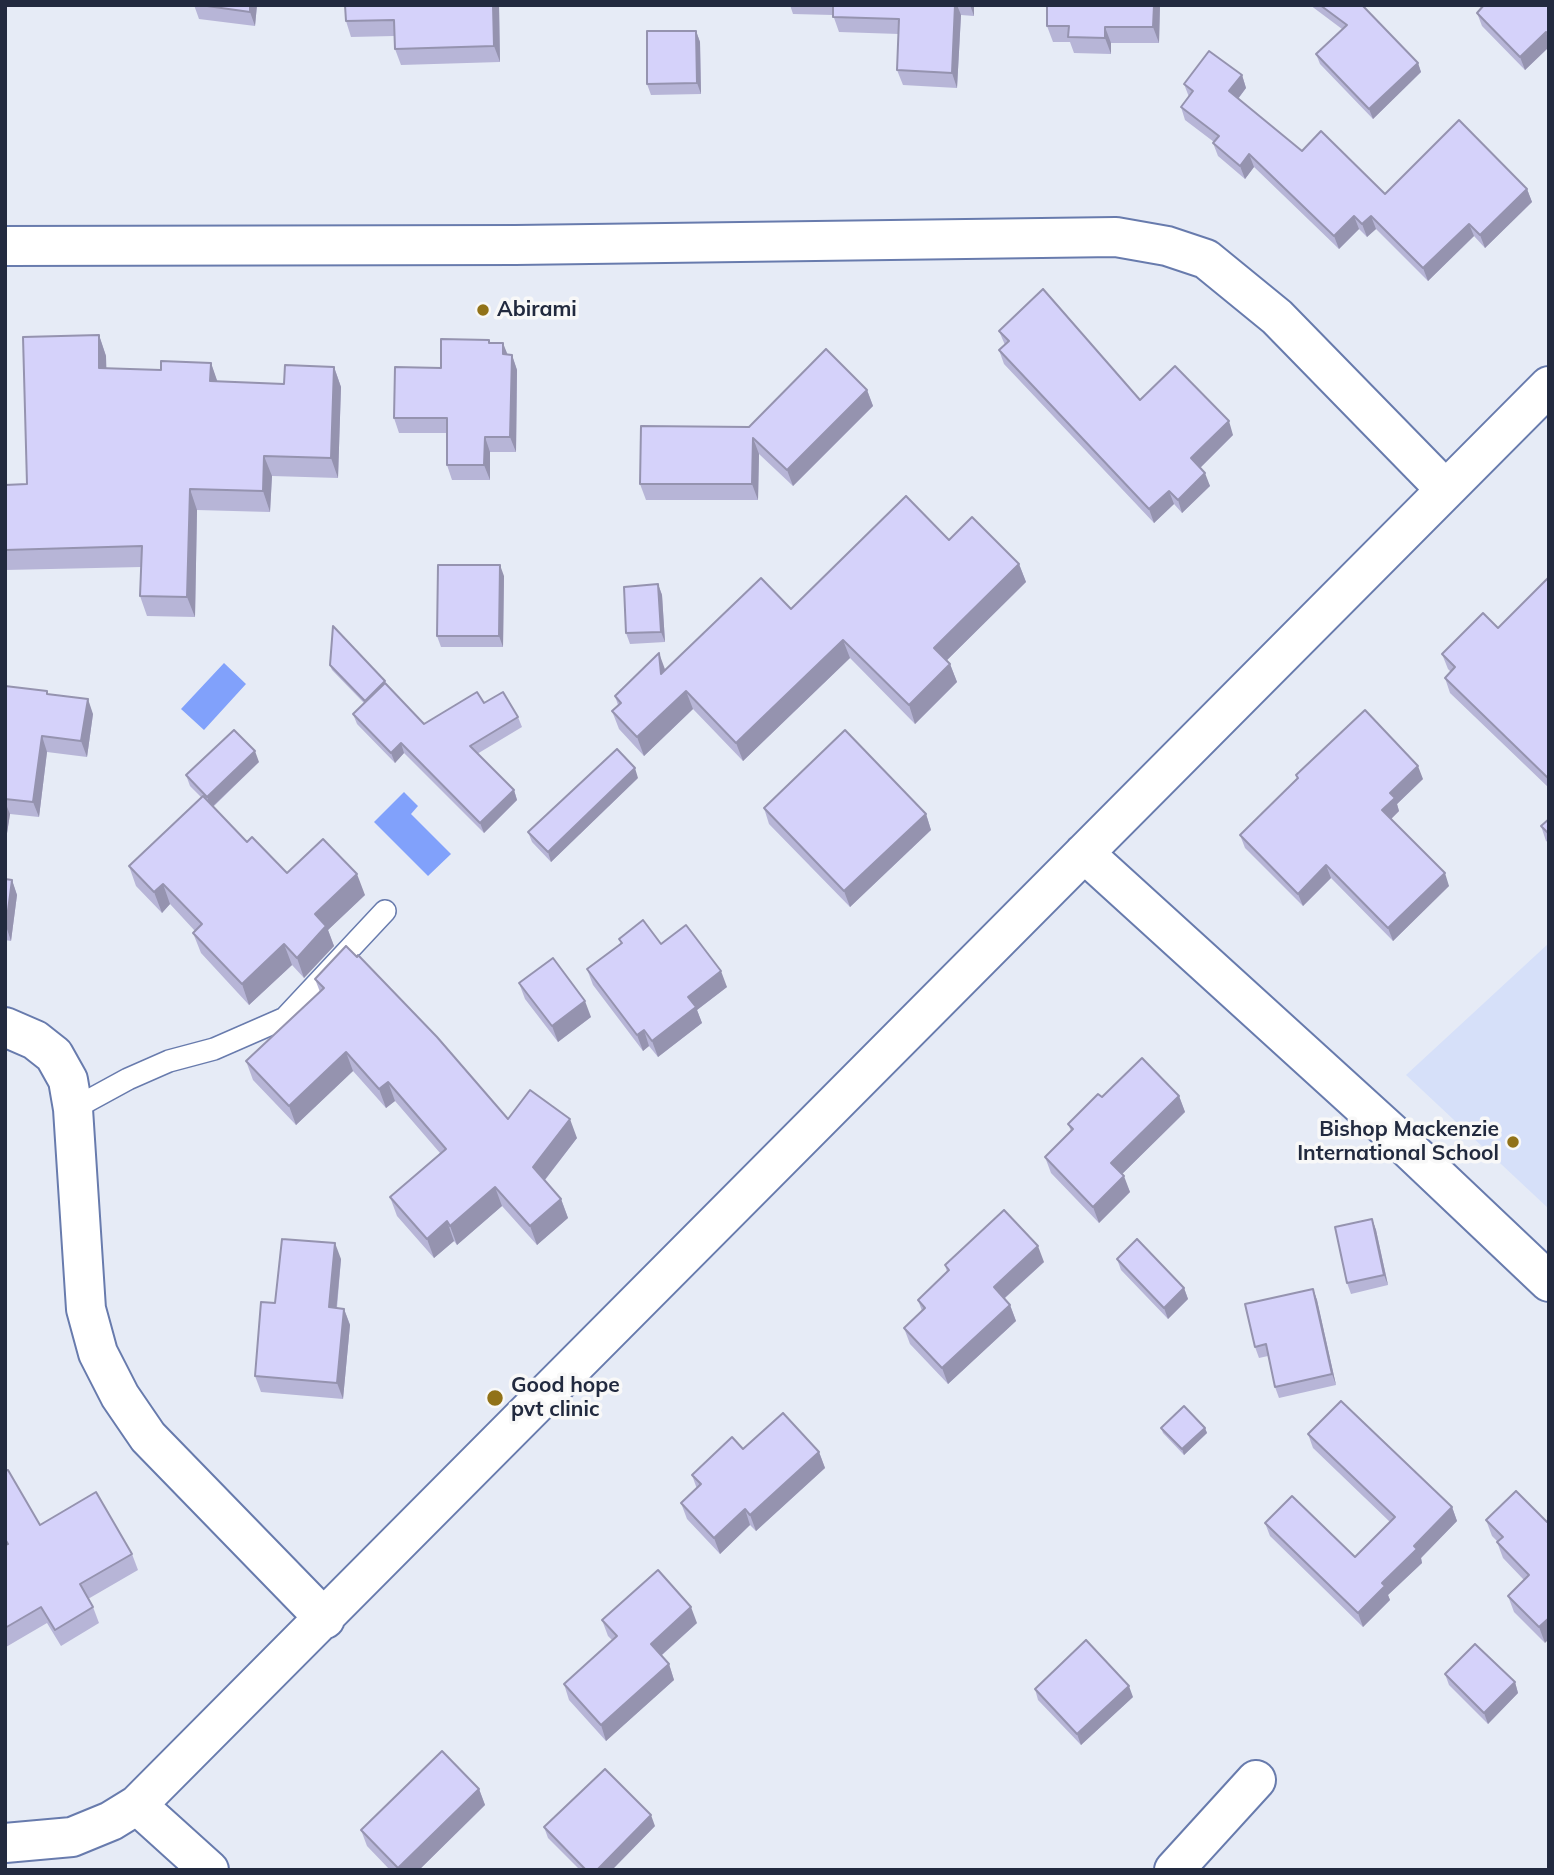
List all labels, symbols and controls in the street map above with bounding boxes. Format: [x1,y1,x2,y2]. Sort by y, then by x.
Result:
place label: Abirami [497,297,577,323]
marker: Abirami [475,302,491,318]
place label: Bishop Mackenzie International School [1297,1117,1499,1167]
marker: Bishop Mackenzie International School [1505,1134,1521,1150]
place label: Good hope pvt clinic [511,1373,620,1423]
marker: Good hope pvt clinic [485,1388,505,1408]

